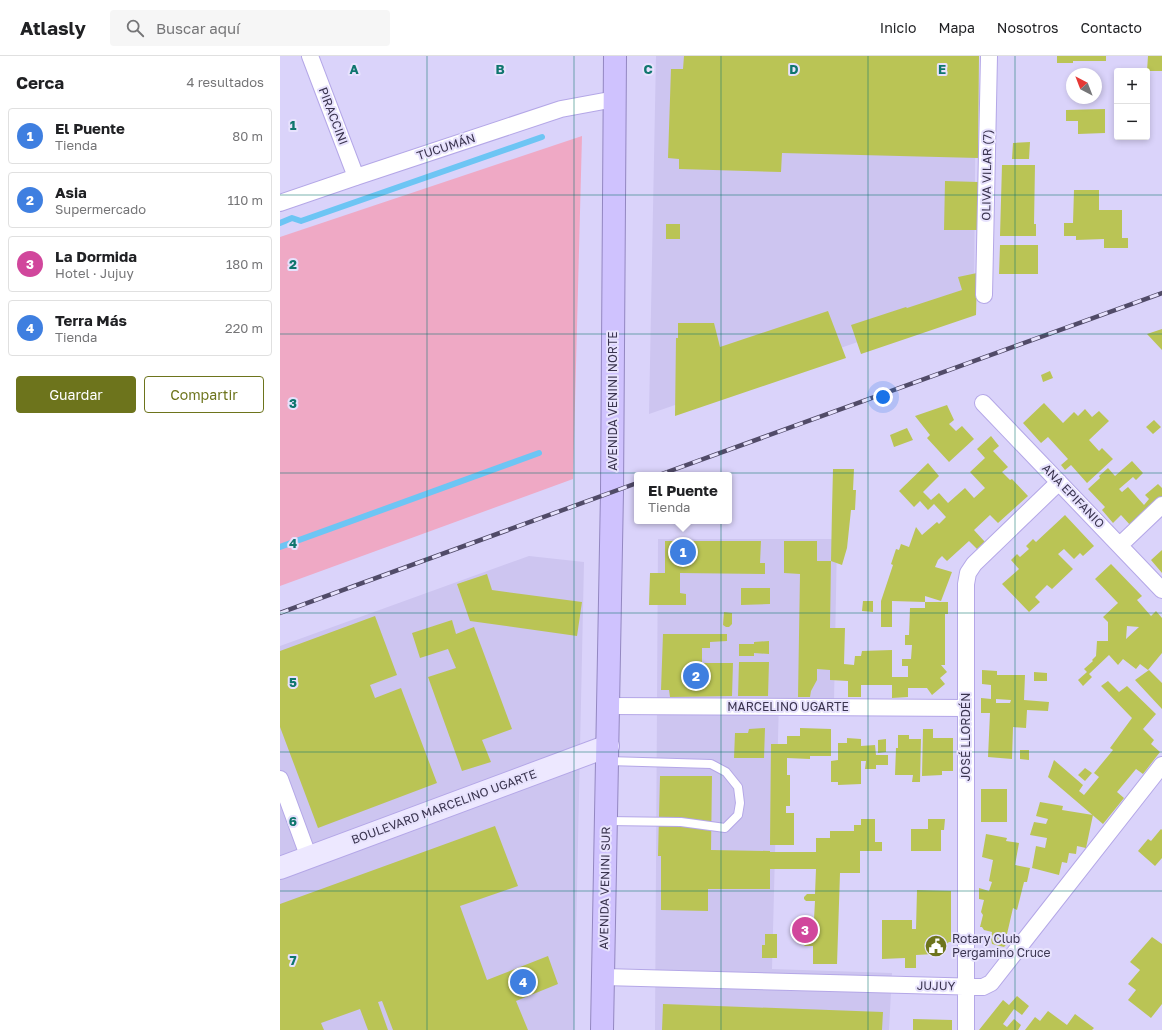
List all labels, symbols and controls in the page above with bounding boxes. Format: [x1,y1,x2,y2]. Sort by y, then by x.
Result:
search box [110,10,390,46]
text: Atlasly [20,16,86,39]
icon: search [124,17,146,39]
text: Buscar aquí [156,19,240,37]
text: Inicio [880,19,916,36]
text: Mapa [938,19,975,36]
text: Nosotros [997,19,1058,36]
text: Contacto [1080,19,1142,36]
text: A [349,61,359,77]
text: B [495,61,505,77]
text: C [643,61,653,77]
text: D [789,61,799,77]
text: E [938,61,946,77]
north arrow [1066,68,1102,104]
map controls [1114,68,1150,140]
button: + [1114,68,1150,104]
text: Cerca [16,72,64,93]
text: 4 resultados [186,74,264,90]
street label: PIRACCINI [316,85,351,147]
button: − [1114,104,1150,140]
text: 1 [290,117,297,133]
text: El Puente [55,119,125,137]
text: 1 [27,128,33,144]
text: 80 m [232,128,263,144]
street label: OLIVA VILAR (7) [978,129,995,221]
street label: TUCUMÁN [415,130,477,163]
text: Tienda [55,137,97,153]
text: Asia [55,183,87,201]
text: 2 [26,192,34,208]
text: 110 m [228,192,263,208]
text: Supermercado [55,201,146,217]
text: La Dormida [55,247,137,265]
text: 3 [26,256,34,272]
text: 180 m [226,256,263,272]
text: 2 [289,256,297,272]
text: Hotel · Jujuy [55,265,134,281]
text: Terra Más [55,311,127,329]
text: 4 [26,320,34,336]
text: 220 m [225,320,263,336]
text: Tienda [55,329,97,345]
street label: AVENIDA VENINI NORTE [605,331,620,471]
button: Guardar [16,376,136,413]
button: Compartir [144,376,264,413]
your location [873,387,893,407]
text: 3 [289,395,297,411]
street label: ANA EPIFANIO [1039,460,1108,531]
popup [634,472,732,524]
text: El Puente [648,481,718,499]
text: Tienda [648,499,690,515]
text: 4 [289,535,297,551]
pin: 1 [670,537,696,567]
pin: 2 [683,661,709,691]
text: 5 [289,674,297,690]
street label: JOSÉ LLORDÉN [958,693,973,781]
street label: MARCELINO UGARTE [727,699,849,714]
street label: BOULEVARD MARCELINO UGARTE [349,766,538,847]
text: 6 [289,813,297,829]
street label: AVENIDA VENINI SUR [596,826,613,950]
pin: 3 [792,915,818,945]
place label: Rotary Club Pergamino Cruce [952,931,1050,960]
public building icon: Rotary Club Pergamino Cruce [923,933,949,959]
text: 7 [289,952,297,968]
pin: 4 [510,967,536,997]
street label: JUJUY [917,978,956,993]

